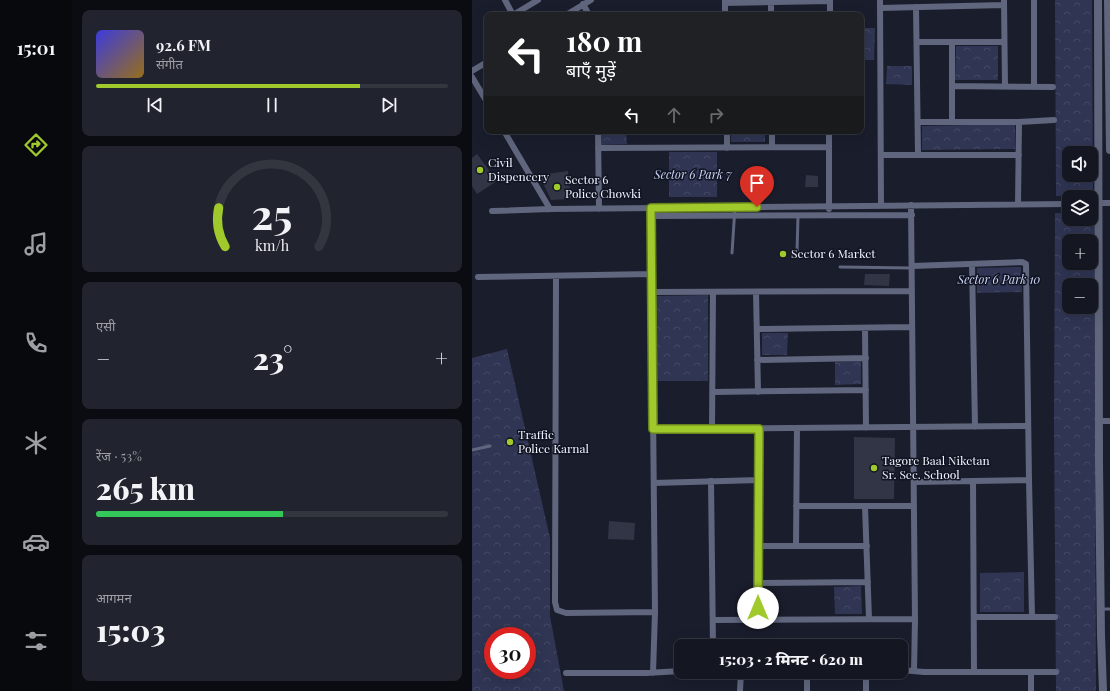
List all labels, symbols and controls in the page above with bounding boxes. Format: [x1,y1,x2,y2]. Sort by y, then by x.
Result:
text: 180 m [566,22,642,59]
icon: left [500,28,552,80]
text: 92.6 FM [156,35,211,55]
text: 15:01 [17,36,55,60]
text: संगीत [156,55,183,72]
text: बाएँ मुड़ें [566,58,616,82]
icon: previous [144,94,166,116]
icon: pause [261,94,283,116]
icon: next [378,94,400,116]
icon: left [621,104,643,126]
icon: ahead [663,104,685,126]
icon: right [705,104,727,126]
icon: directions [22,131,50,159]
map controls [1062,146,1098,314]
button: sound [1062,146,1098,182]
place label: Civil Dispencery [488,154,549,184]
marker: Civil Dispencery [475,165,485,175]
park label: Sector 6 Park 7 [653,166,733,182]
pin [740,166,774,207]
place label: Sector 6 Police Chowki [565,171,642,201]
icon: arrive [746,172,768,194]
marker: Sector 6 Police Chowki [552,182,562,192]
text: 25 [252,185,292,240]
button: layers [1062,190,1098,226]
icon: music [22,230,50,258]
button: + [1062,234,1098,270]
text: km/h [255,236,290,255]
place label: Sector 6 Market [791,245,876,261]
marker: Sector 6 Market [778,249,788,259]
park label: Sector 6 Park 10 [957,271,1041,287]
button: − [1062,278,1098,314]
text: एसी [96,317,115,334]
icon: phone [22,329,50,357]
text: 23° [253,338,292,378]
text: − [96,343,110,373]
text: + [435,343,448,373]
place label: Traffic Police Karnal [518,426,590,456]
icon: climate [22,429,50,457]
marker: Traffic Police Karnal [505,437,515,447]
text: रेंज · 53% [96,447,142,464]
place label: Tagore Baal Niketan Sr. Sec. School [882,452,990,482]
marker: Tagore Baal Niketan Sr. Sec. School [869,463,879,473]
text: 265 km [96,468,195,508]
icon: car [22,528,50,556]
position arrow [737,587,779,629]
text: आगमन [96,589,132,606]
text: 15:03 [96,610,165,650]
icon: filters [22,627,50,655]
speed limit sign: 30 [484,627,536,679]
text: 15:03 · 2 मिनट · 620 m [719,649,863,669]

